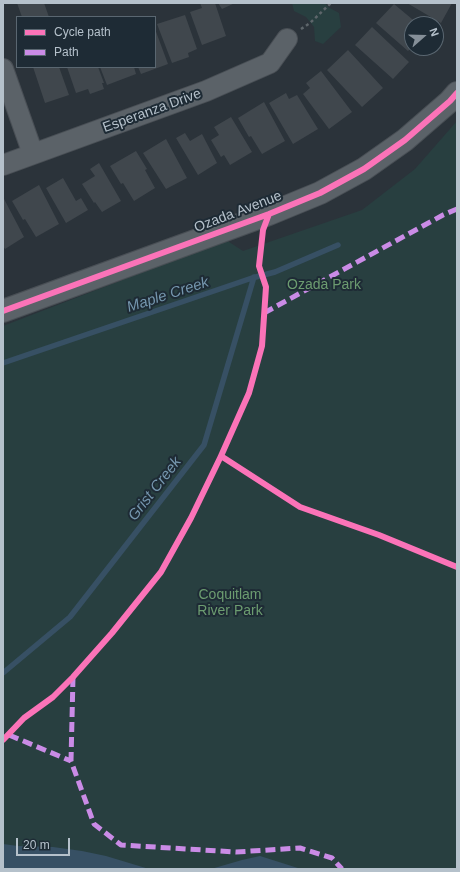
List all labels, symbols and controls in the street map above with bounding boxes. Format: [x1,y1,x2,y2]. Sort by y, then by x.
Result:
legend [16,16,156,68]
north arrow [404,16,444,56]
text: Cycle path [54,25,111,39]
text: N [427,26,441,38]
text: Path [54,45,79,59]
street label: Esperanza Drive [101,85,203,137]
street label: Ozada Avenue [192,188,284,236]
water label: Maple Creek [125,273,211,317]
park label: Ozada Park [287,277,361,293]
water label: Grist Creek [125,454,185,524]
park label: Coquitlam River Park [197,587,263,620]
scale bar [18,830,72,856]
text: 20 m [23,838,50,852]

